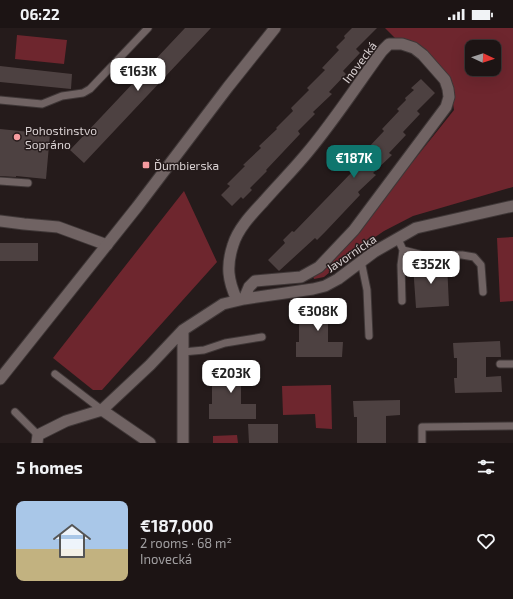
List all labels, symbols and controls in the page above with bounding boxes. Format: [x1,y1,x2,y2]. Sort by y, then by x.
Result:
text: 06:22 [20,5,60,23]
street label: Inovecká [339,39,379,85]
north arrow [465,40,501,76]
map controls [465,40,501,76]
pin: €163K [110,58,166,92]
text: €163K [119,63,157,79]
place label: Pohostinstvo Sopráno [25,123,97,151]
marker: Pohostinstvo Sopráno [12,132,22,142]
pin: €187K [326,145,382,179]
text: €187K [335,150,373,166]
place label: Ďumbierska [154,158,219,172]
marker: Ďumbierska [141,160,151,170]
street label: Javornícka [323,231,379,275]
pin: €352K [403,251,459,285]
text: €352K [412,256,450,272]
pin: €308K [290,298,346,332]
text: €308K [298,303,338,319]
pin: €203K [203,360,259,394]
text: €203K [211,365,251,381]
icon: filters [475,456,497,478]
text: 5 homes [16,457,83,477]
text: €187,000 [140,515,213,535]
icon: home [48,517,96,565]
icon: heart [475,530,497,552]
text: 2 rooms · 68 m² [140,535,232,551]
text: Inovecká [140,551,192,567]

